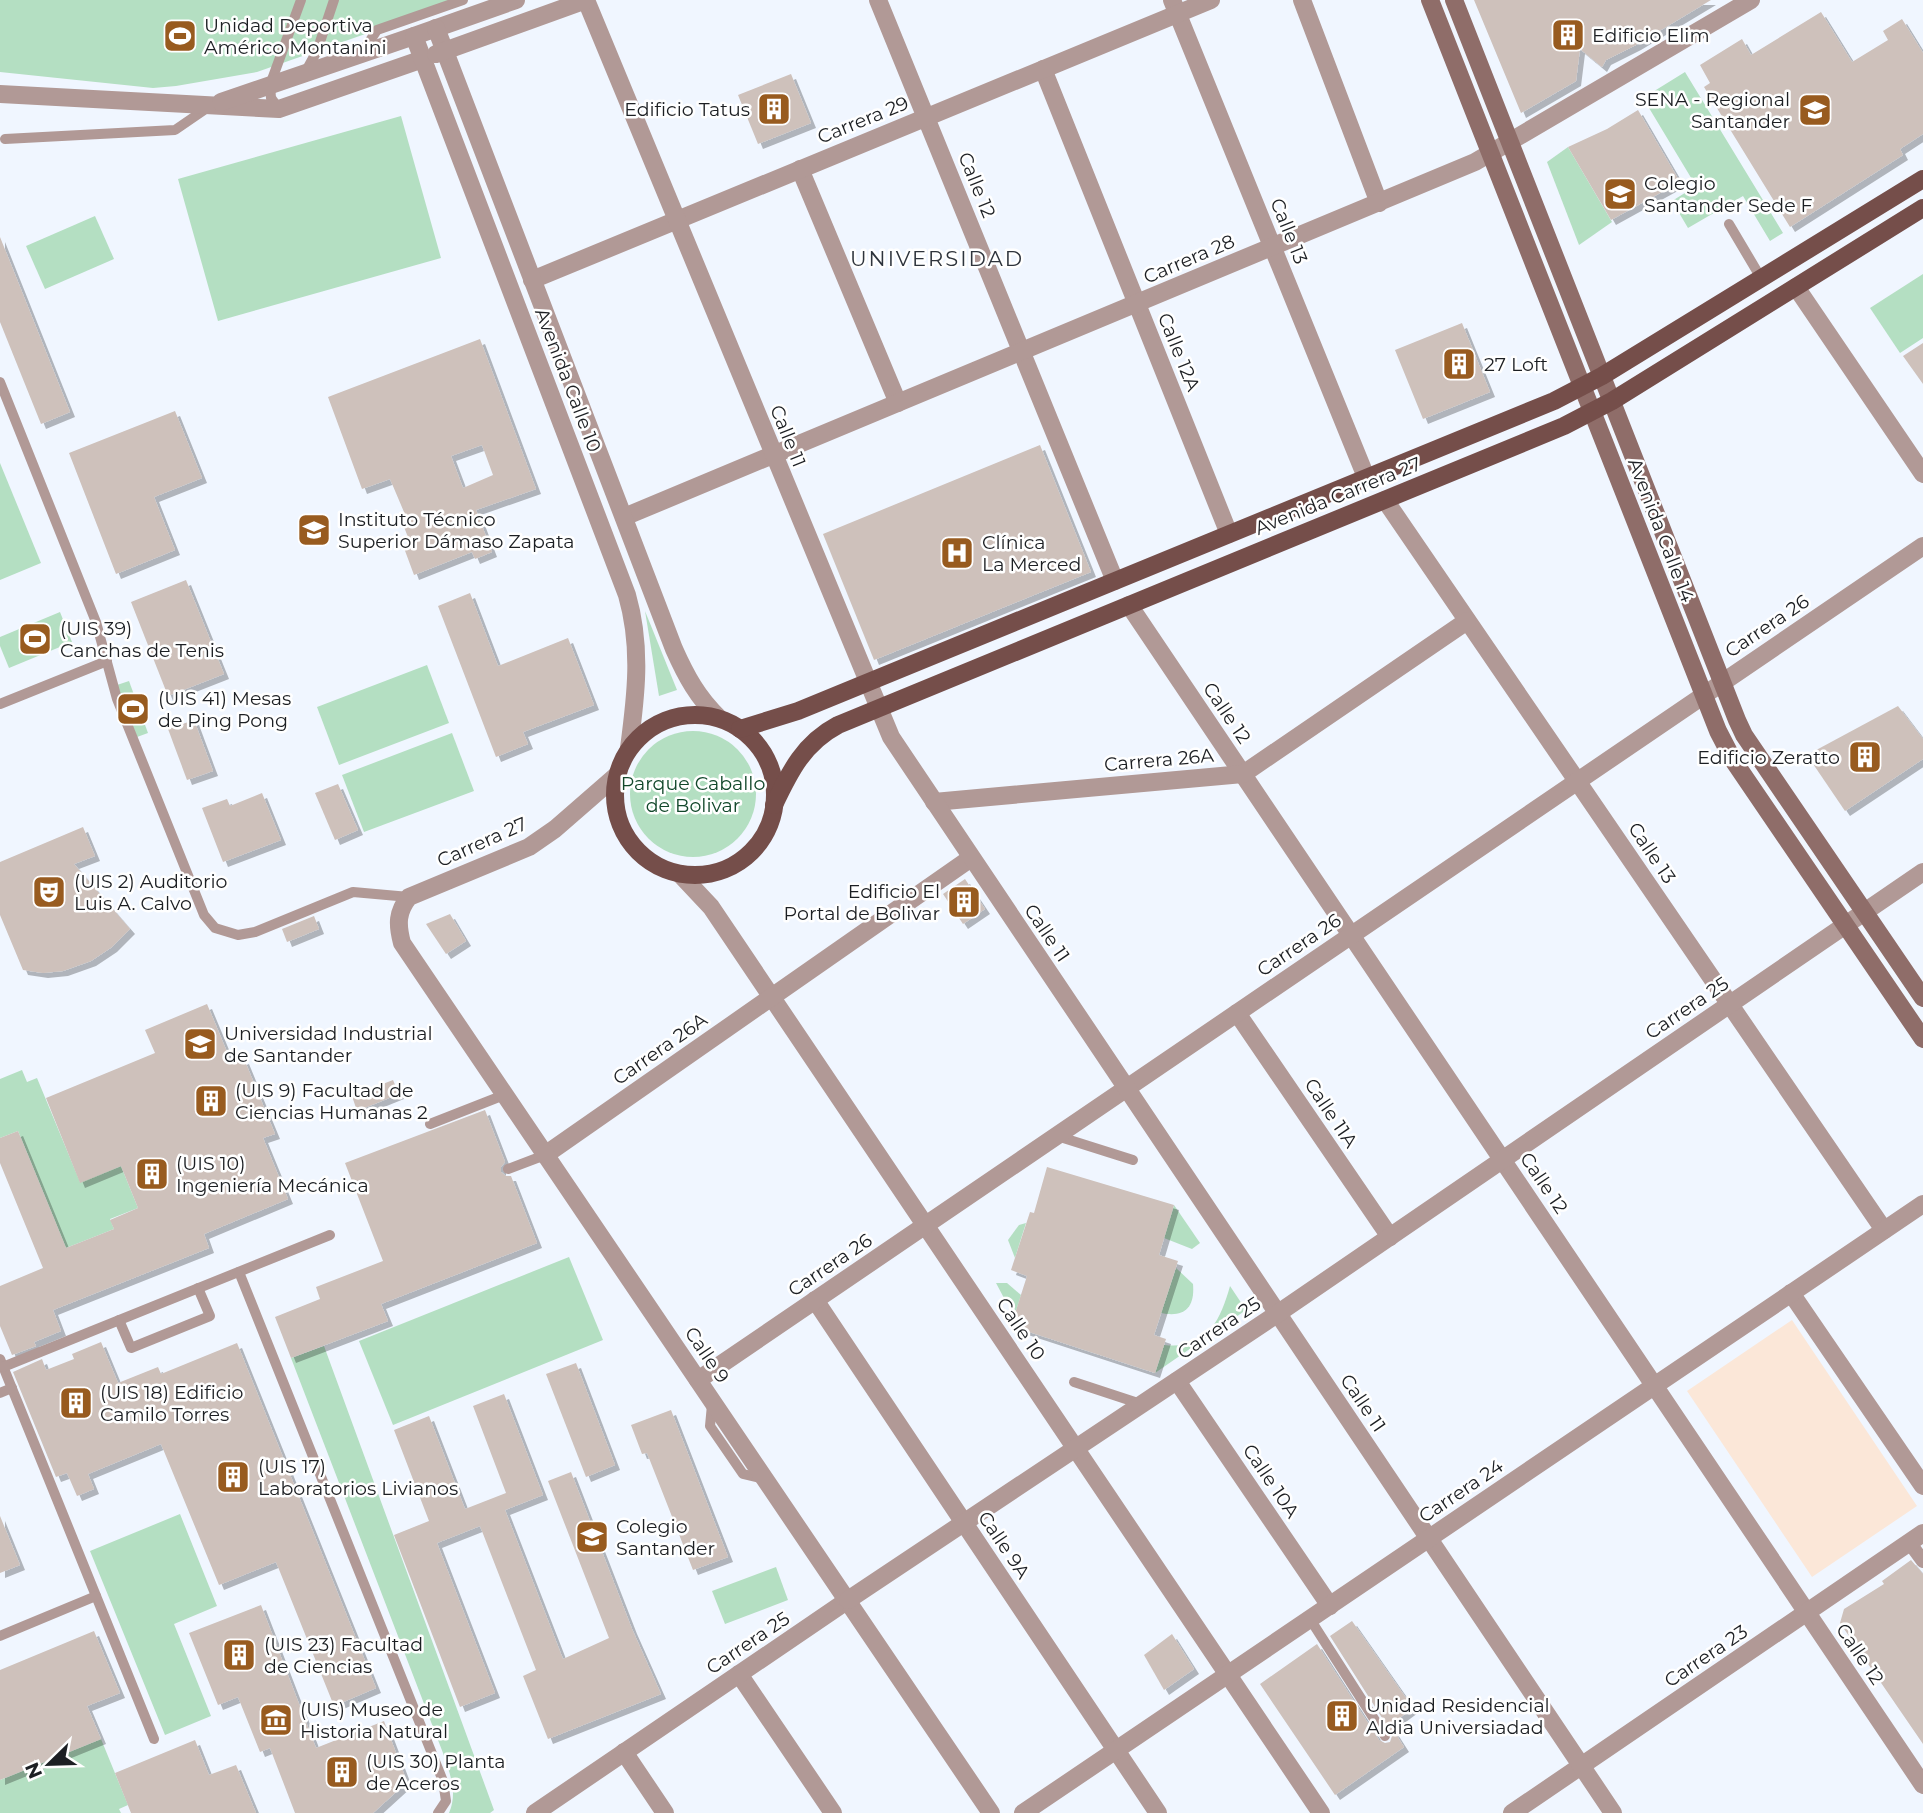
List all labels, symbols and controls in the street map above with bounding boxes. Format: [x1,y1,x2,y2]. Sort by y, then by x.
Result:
place label: Unidad Deportiva Américo Montanini [204,14,387,59]
building icon: Edificio Elim [1549,16,1587,54]
sports icon: Unidad Deportiva Américo Montanini [161,17,199,55]
place label: Edificio Elim [1592,24,1710,47]
place label: SENA - Regional Santander [1635,88,1790,133]
building icon: Edificio Tatus [755,90,793,128]
street label: Carrera 29 [814,91,912,149]
school or university icon: SENA - Regional Santander [1796,91,1834,129]
place label: Edificio Tatus [624,98,750,121]
street label: Calle 12 [953,149,1001,221]
place label: Colegio Santander Sede F [1644,172,1813,217]
school or university icon: Colegio Santander Sede F [1601,175,1639,213]
street label: Calle 13 [1265,195,1313,267]
street label: Carrera 28 [1140,230,1238,288]
district label: UNIVERSIDAD [850,246,1024,271]
street label: Avenida Calle 10 [530,305,606,455]
street label: Calle 12A [1153,309,1205,395]
building icon: 27 Loft [1440,345,1478,383]
place label: 27 Loft [1484,353,1548,376]
street label: Calle 11 [765,402,811,470]
street label: Avenida Carrera 27 [1251,452,1425,540]
street label: Avenida Calle 14 [1623,455,1699,606]
place label: Instituto Técnico Superior Dámaso Zapata [338,508,575,553]
school or university icon: Instituto Técnico Superior Dámaso Zapata [295,511,333,549]
place label: Clínica La Merced [982,531,1081,576]
hospital icon: Clínica La Merced [938,534,976,572]
street label: Carrera 26 [1721,590,1813,662]
place label: (UIS 39) Canchas de Tenis [60,617,224,662]
sports icon: (UIS 39) Canchas de Tenis [16,620,54,658]
street label: Calle 12 [1198,678,1256,748]
place label: (UIS 41) Mesas de Ping Pong [158,687,291,732]
sports icon: (UIS 41) Mesas de Ping Pong [114,690,152,728]
building icon: Edificio Zeratto [1846,738,1884,776]
street label: Carrera 26A [1103,744,1215,776]
place label: Edificio Zeratto [1697,746,1840,769]
park label: Parque Caballo de Bolivar [621,772,765,817]
street label: Carrera 27 [434,812,530,872]
street label: Calle 13 [1623,818,1681,888]
place label: (UIS 2) Auditorio Luis A. Calvo [74,870,228,915]
theatre icon: (UIS 2) Auditorio Luis A. Calvo [30,873,68,911]
place label: Edificio El Portal de Bolivar [784,880,940,925]
building icon: Edificio El Portal de Bolivar [945,883,983,921]
street label: Calle 11 [1019,900,1075,966]
street label: Carrera 26 [1253,909,1345,981]
street label: Carrera 25 [1641,972,1733,1044]
street label: Carrera 26A [608,1008,712,1090]
place label: Universidad Industrial de Santander [224,1022,433,1067]
school or university icon: Universidad Industrial de Santander [181,1025,219,1063]
street label: Calle 11A [1300,1074,1363,1152]
place label: (UIS 9) Facultad de Ciencias Humanas 2 [235,1079,428,1124]
building icon: (UIS 9) Facultad de Ciencias Humanas 2 [192,1082,230,1120]
street label: Calle 12 [1515,1148,1573,1218]
place label: (UIS 10) Ingeniería Mecánica [176,1152,369,1197]
building icon: (UIS 10) Ingeniería Mecánica [133,1155,171,1193]
street label: Carrera 26 [784,1229,876,1301]
street label: Carrera 25 [1173,1292,1265,1364]
street label: Calle 10 [992,1293,1050,1365]
street label: Calle 9 [680,1323,734,1387]
street label: Calle 11 [1335,1370,1391,1436]
place label: (UIS 18) Edificio Camilo Torres [100,1381,244,1426]
building icon: (UIS 18) Edificio Camilo Torres [57,1384,95,1422]
street label: Calle 10A [1238,1440,1304,1523]
street label: Carrera 24 [1414,1454,1508,1528]
place label: (UIS 17) Laboratorios Livianos [258,1455,458,1500]
building icon: (UIS 17) Laboratorios Livianos [214,1458,252,1496]
street label: Calle 9A [973,1507,1035,1583]
place label: Colegio Santander [616,1515,715,1560]
school or university icon: Colegio Santander [573,1518,611,1556]
street label: Carrera 25 [702,1607,794,1679]
street label: Calle 12 [1831,1619,1889,1689]
street label: Carrera 23 [1660,1620,1752,1692]
place label: (UIS 23) Facultad de Ciencias [264,1633,423,1678]
building icon: (UIS 23) Facultad de Ciencias [220,1636,258,1674]
place label: Unidad Residencial Aldia Universiadad [1366,1694,1550,1739]
building icon: Unidad Residencial Aldia Universiadad [1323,1697,1361,1735]
place label: (UIS) Museo de Historia Natural [300,1698,448,1743]
museum icon: (UIS) Museo de Historia Natural [257,1701,295,1739]
north arrow [14,1729,84,1799]
place label: (UIS 30) Planta de Aceros [366,1750,506,1795]
building icon: (UIS 30) Planta de Aceros [323,1753,361,1791]
text: N [20,1759,47,1782]

